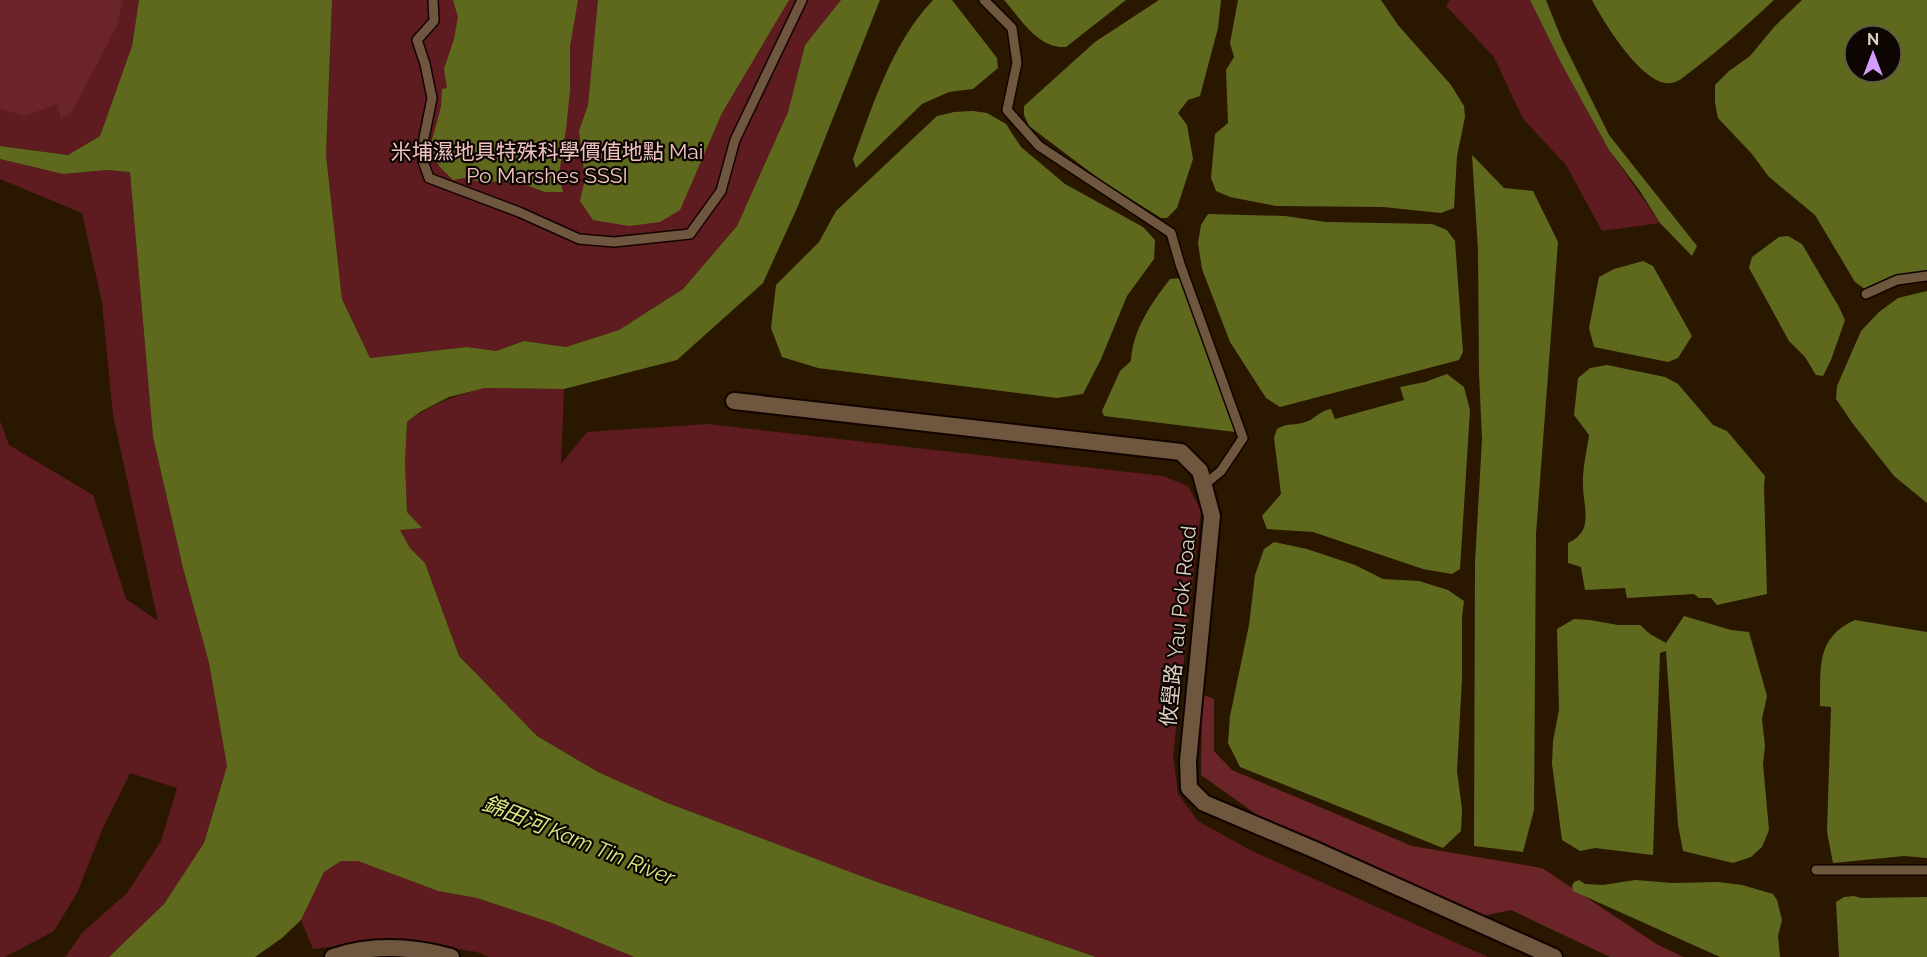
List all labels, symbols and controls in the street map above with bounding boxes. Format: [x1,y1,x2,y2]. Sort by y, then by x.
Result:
north arrow [1843,24,1903,84]
text: N [1867,30,1879,49]
park label: 米埔濕地具特殊科學價值地點 Mai Po Marshes SSSI [391,139,703,188]
street label: 攸壆路 Yau Pok Road [1155,524,1201,728]
water label: 錦田河 Kam Tin River [479,790,680,891]

